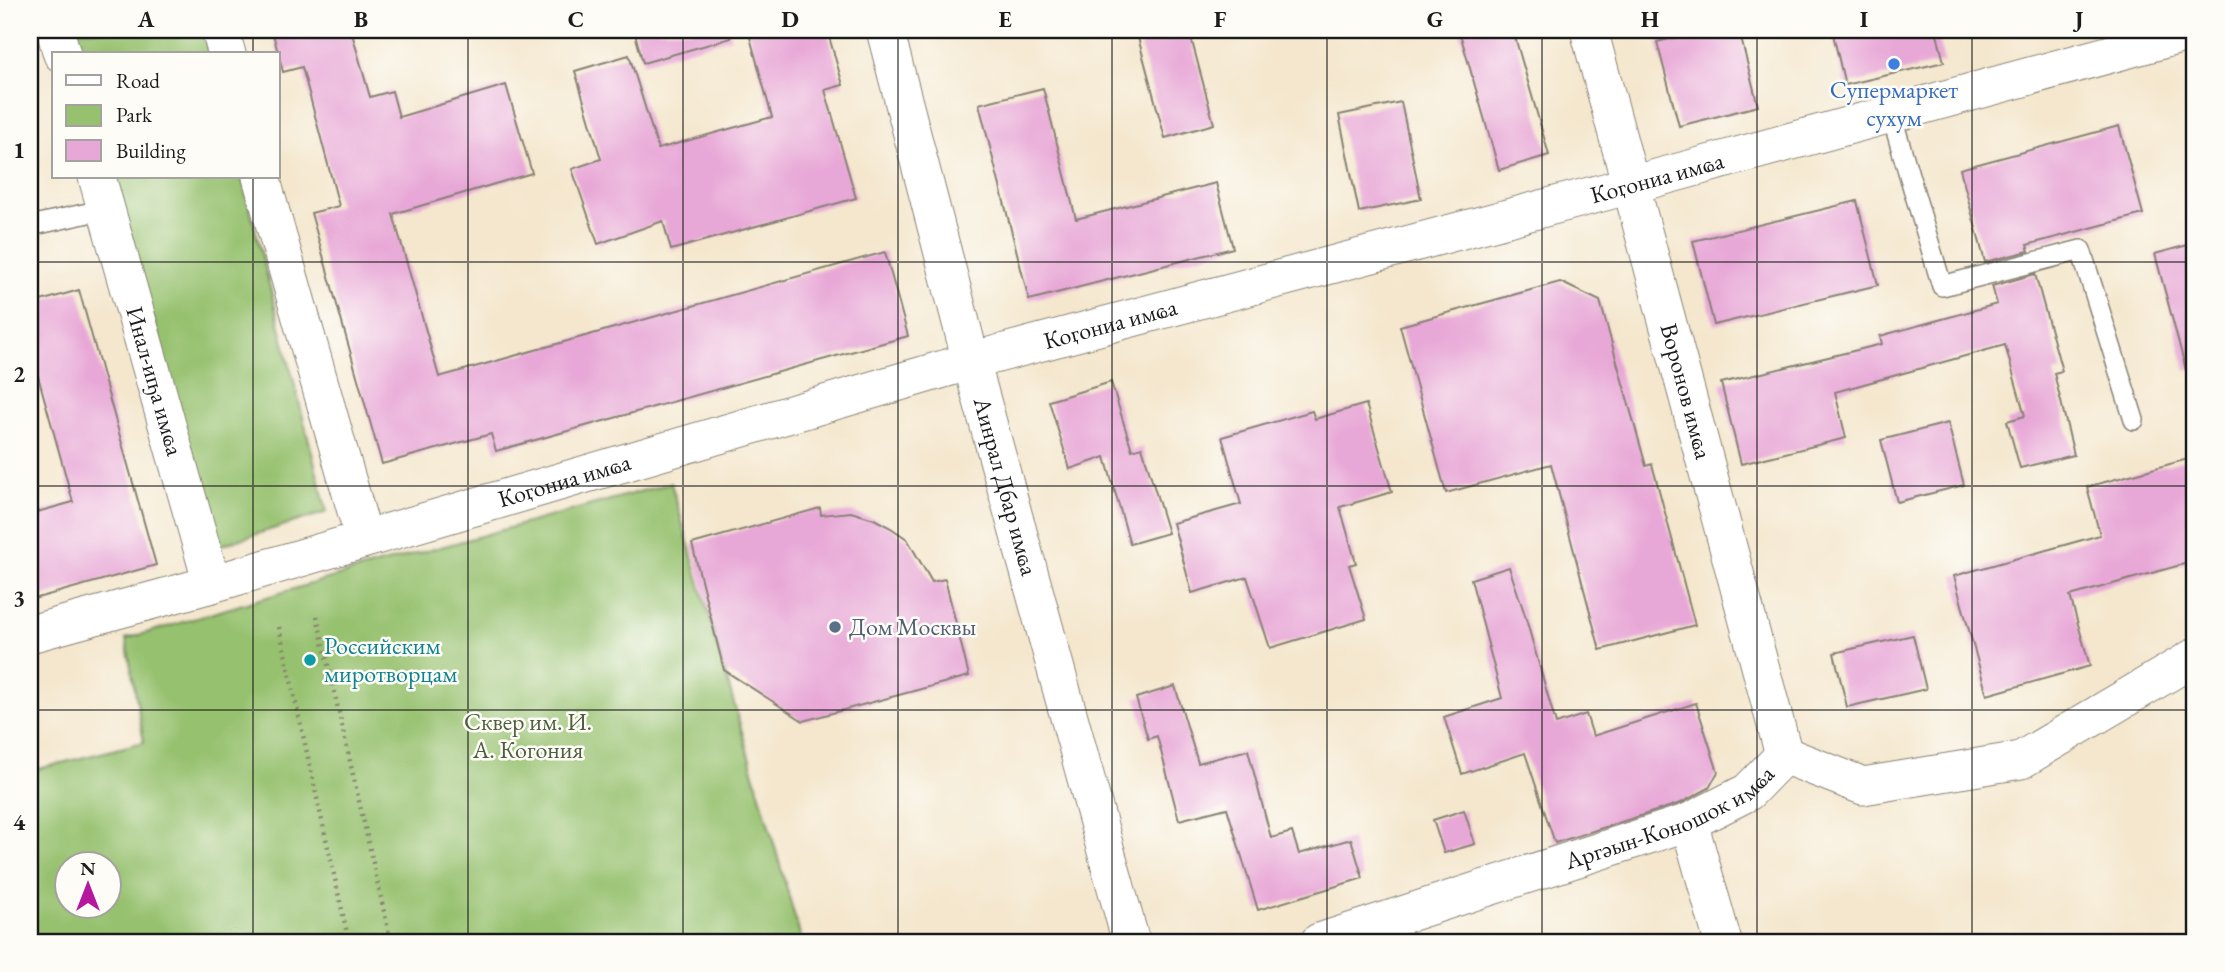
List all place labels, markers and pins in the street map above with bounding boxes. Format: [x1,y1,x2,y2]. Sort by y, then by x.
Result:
marker: Супермаркет сухум [1886,56,1902,72]
place label: Супермаркет сухум [1830,74,1958,133]
place label: Дом Москвы [849,611,976,642]
marker: Дом Москвы [827,619,843,635]
place label: Российским миротворцам [324,630,457,689]
marker: Российским миротворцам [302,652,318,668]

